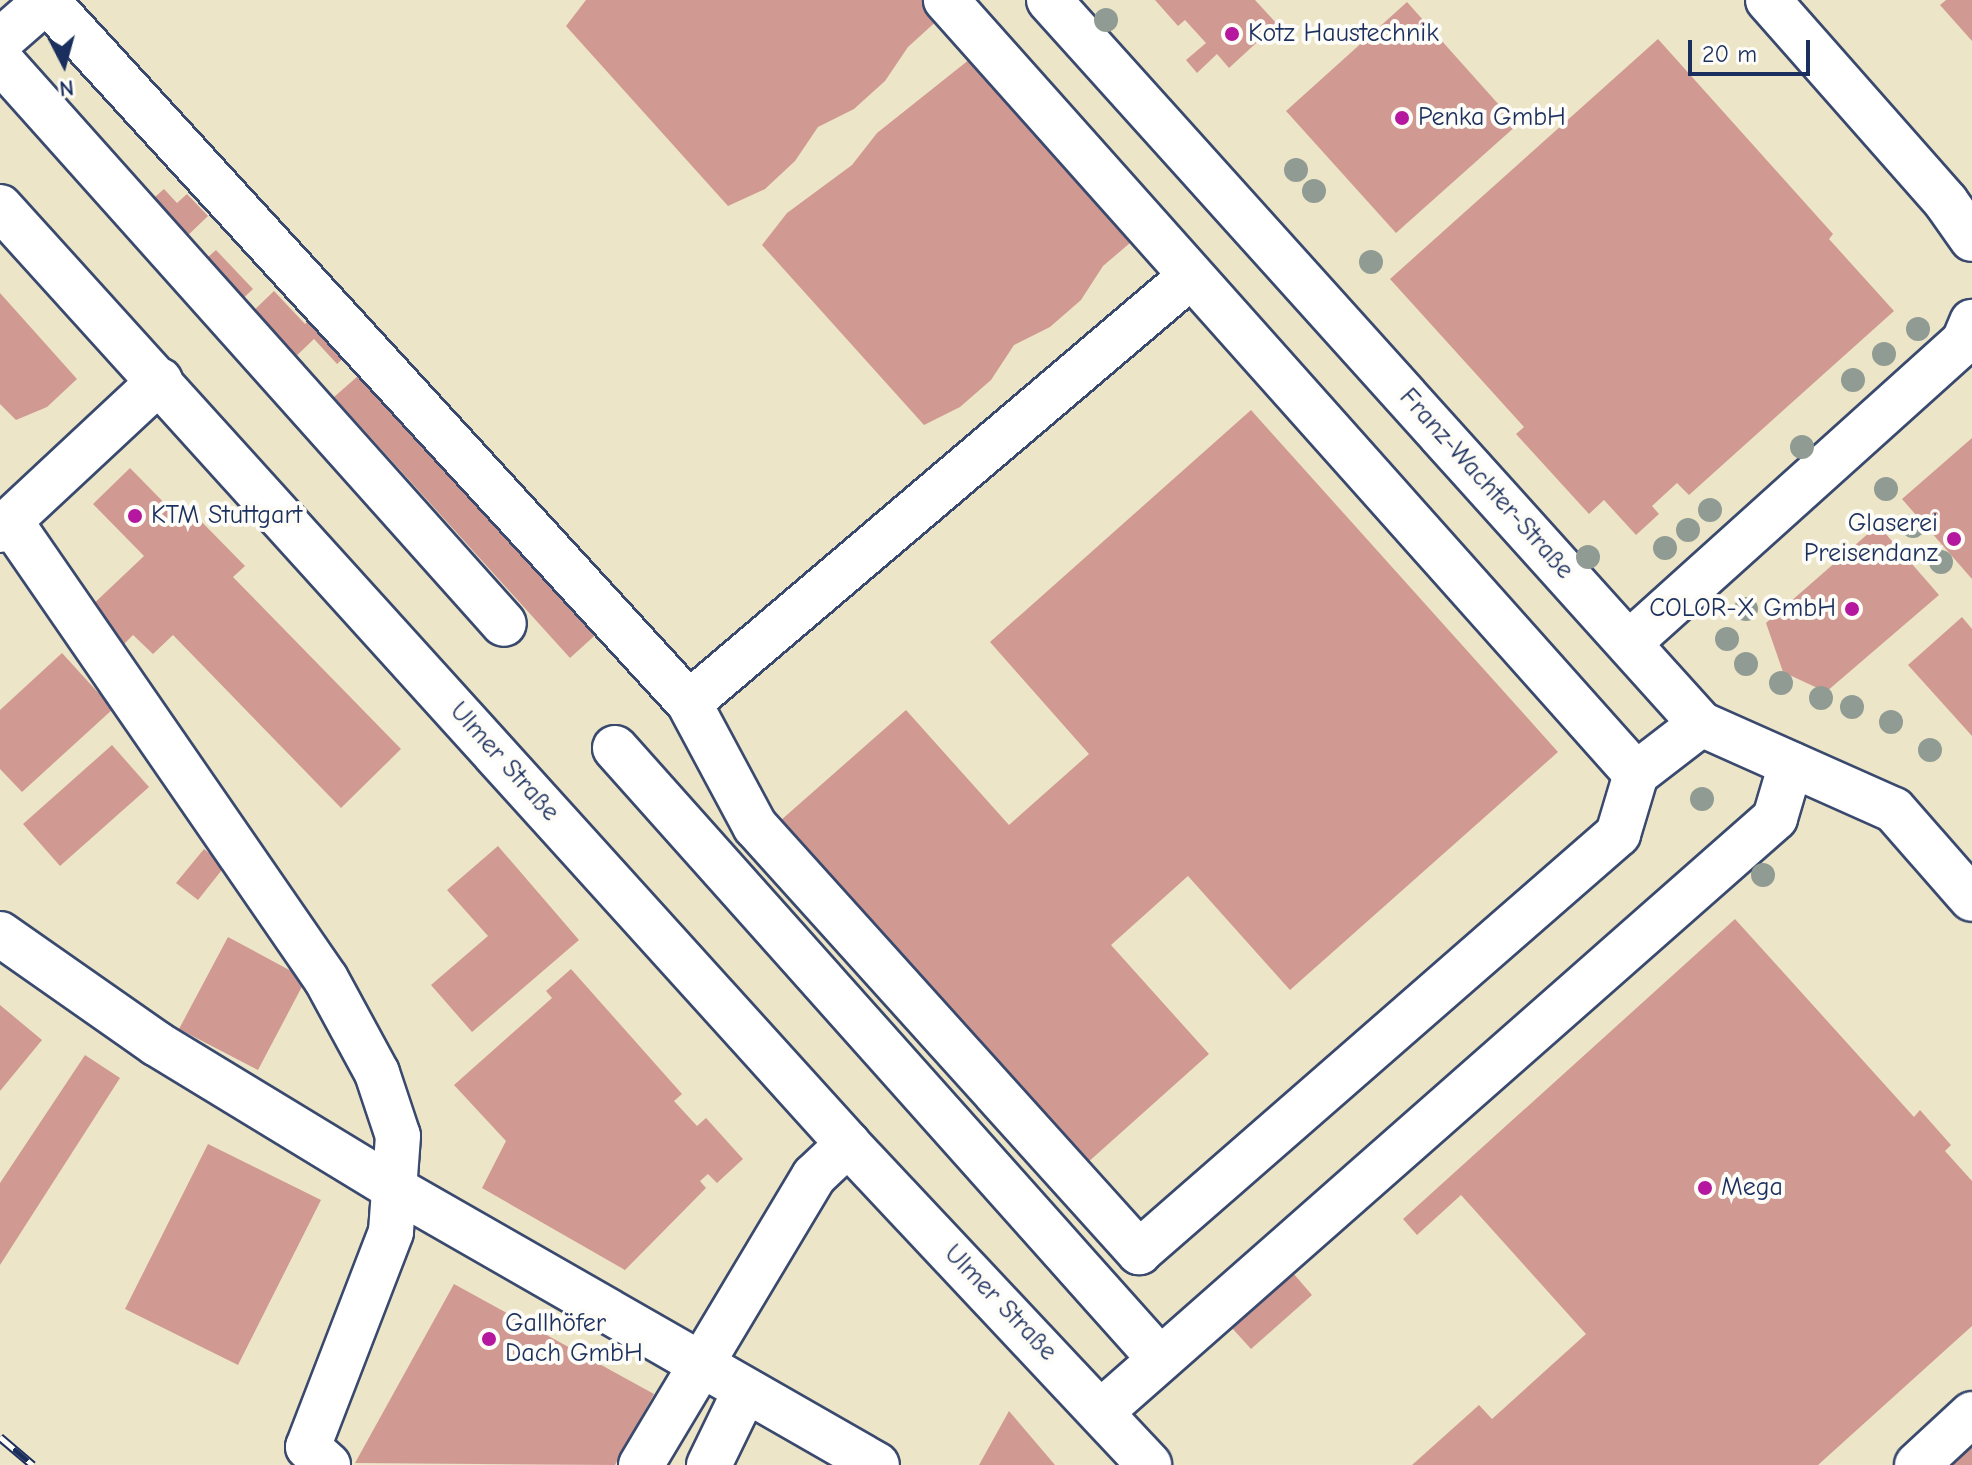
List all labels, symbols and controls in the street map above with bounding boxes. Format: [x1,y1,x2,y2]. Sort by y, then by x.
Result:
place label: Kotz Haustechnik [1248,18,1439,50]
north arrow [24,24,104,104]
scale bar [1692,24,1814,74]
marker: Kotz Haustechnik [1223,25,1241,43]
text: 20 m [1702,40,1757,68]
text: N [58,74,75,102]
place label: Penka GmbH [1418,102,1566,134]
marker: Penka GmbH [1393,109,1411,127]
street label: Franz-Wachter-Straße [1392,382,1580,586]
place label: KTM Stuttgart [151,500,302,532]
marker: KTM Stuttgart [126,507,144,525]
place label: Glaserei Preisendanz [1804,508,1938,570]
marker: Glaserei Preisendanz [1945,530,1963,548]
place label: COLOR-X GmbH [1649,593,1836,625]
marker: COLOR-X GmbH [1843,600,1861,618]
street label: Ulmer Straße [443,696,565,828]
place label: Mega [1721,1172,1783,1204]
marker: Mega [1696,1179,1714,1197]
street label: Ulmer Straße [937,1239,1063,1367]
place label: Gallhöfer Dach GmbH [505,1308,643,1370]
marker: Gallhöfer Dach GmbH [480,1330,498,1348]

